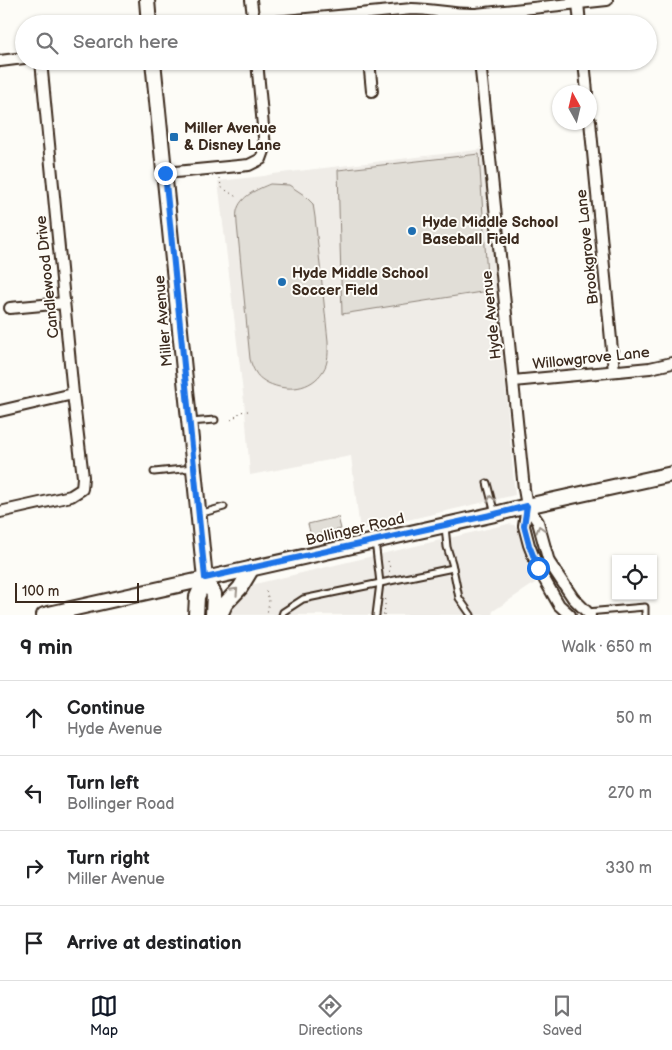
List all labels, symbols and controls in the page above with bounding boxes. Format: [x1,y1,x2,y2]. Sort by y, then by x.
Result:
search box [15,15,657,70]
icon: search [33,29,61,57]
text: Search here [73,31,178,54]
north arrow [552,85,597,130]
place label: Miller Avenue & Disney Lane [184,119,281,155]
marker: Miller Avenue & Disney Lane [168,131,180,143]
route end [154,162,177,185]
street label: Brookgrove Lane [572,188,603,305]
place label: Hyde Middle School Baseball Field [422,213,558,249]
street label: Candlewood Drive [32,215,63,339]
marker: Hyde Middle School Baseball Field [406,225,418,237]
place label: Hyde Middle School Soccer Field [292,264,428,300]
street label: Hyde Avenue [477,269,506,360]
street label: Miller Avenue [150,274,177,367]
marker: Hyde Middle School Soccer Field [276,276,288,288]
street label: Willowgrove Lane [532,343,651,374]
one-way arrow [486,494,497,503]
street label: Bollinger Road [304,509,406,550]
one-way arrow [536,526,546,534]
map controls [612,555,657,600]
button: locate [612,555,657,600]
route start [527,557,550,580]
scale bar [15,580,139,603]
text: 100 m [22,583,59,600]
one-way arrow [229,588,238,597]
text: 9 min [20,635,73,660]
text: Walk · 650 m [562,638,652,657]
text: Continue [67,697,145,720]
icon: ahead [20,704,48,732]
text: 50 m [616,709,652,728]
text: Hyde Avenue [67,720,162,739]
text: Turn left [67,772,139,795]
icon: left [20,779,48,807]
text: 270 m [608,784,652,803]
text: Bollinger Road [67,795,175,814]
text: Turn right [67,847,150,870]
icon: right [20,854,48,882]
text: 330 m [605,859,652,878]
text: Miller Avenue [67,870,165,889]
icon: arrive [20,929,48,957]
text: Arrive at destination [67,932,242,955]
tab: Map [90,992,118,1039]
tab: Directions [298,992,363,1039]
tab: Saved [543,992,582,1039]

